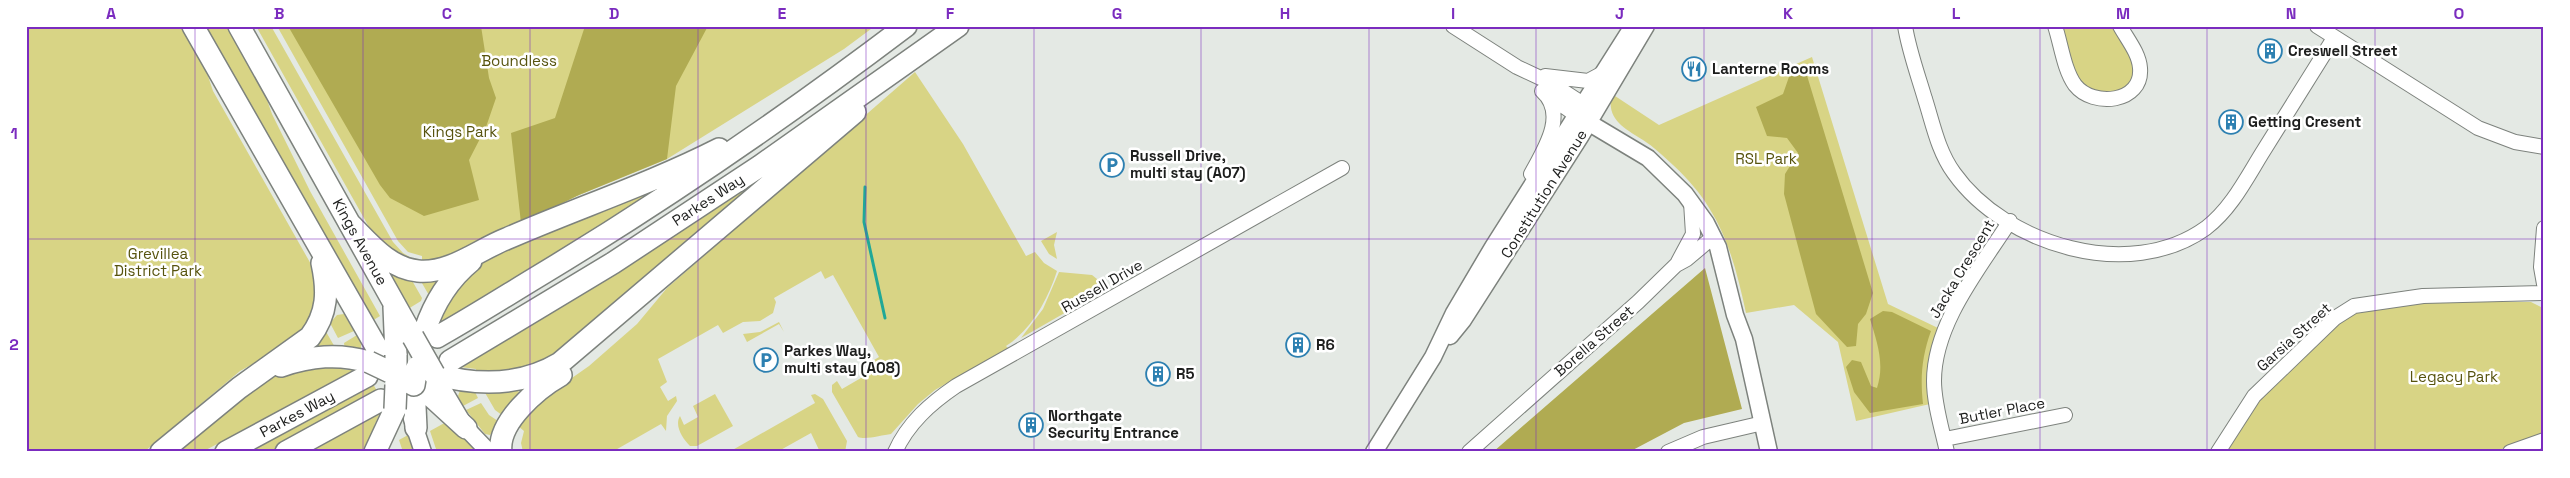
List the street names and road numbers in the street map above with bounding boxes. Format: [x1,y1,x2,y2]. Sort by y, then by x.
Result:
street label: Constitution Avenue [1496,126,1591,262]
street label: Parkes Way [668,169,747,230]
street label: Kings Avenue [329,195,392,289]
street label: Jacka Crescent [1925,216,1999,322]
street label: Russell Drive [1058,255,1146,316]
street label: Garsia Street [2252,298,2335,375]
street label: Borella Street [1550,301,1637,380]
street label: Parkes Way [256,386,337,441]
street label: Butler Place [1957,393,2047,428]

